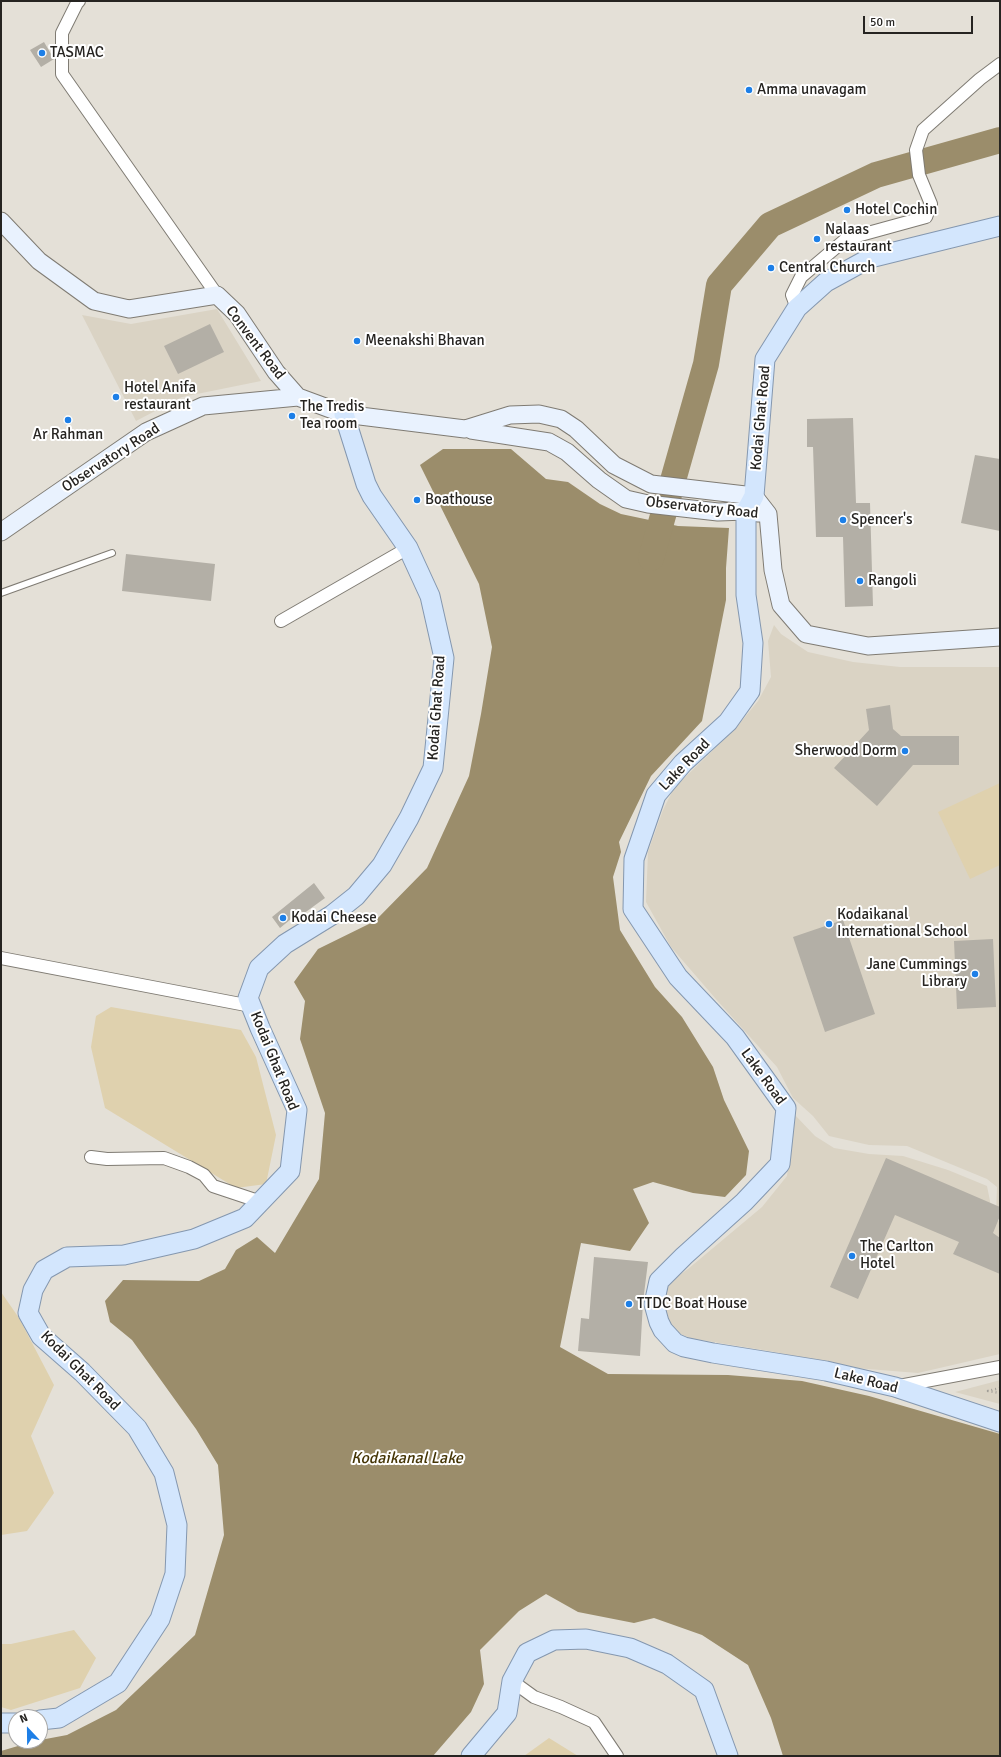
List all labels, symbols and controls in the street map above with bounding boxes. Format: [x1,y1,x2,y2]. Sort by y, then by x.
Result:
scale bar [865,8,975,34]
text: 50 m [870,15,895,30]
place label: TASMAC [50,44,104,62]
marker: TASMAC [37,48,47,58]
place label: Amma unavagam [757,81,867,99]
marker: Amma unavagam [744,85,754,95]
place label: Hotel Cochin [855,201,937,219]
marker: Hotel Cochin [842,205,852,215]
place label: Nalaas restaurant [825,221,892,256]
marker: Nalaas restaurant [812,234,822,244]
place label: Central Church [779,259,876,277]
marker: Central Church [766,263,776,273]
street label: Convent Road [221,303,289,383]
place label: Meenakshi Bhavan [365,332,485,350]
marker: Meenakshi Bhavan [352,336,362,346]
street label: Kodai Ghat Road [747,365,775,471]
place label: Hotel Anifa restaurant [124,379,196,414]
marker: Hotel Anifa restaurant [111,392,121,402]
place label: The Tredis Tea room [300,398,364,433]
marker: The Tredis Tea room [287,411,297,421]
marker: Ar Rahman [63,415,73,425]
street label: Observatory Road [59,420,163,496]
place label: Ar Rahman [33,426,103,444]
place label: Boathouse [425,491,493,509]
street label: Observatory Road [645,493,759,523]
marker: Boathouse [412,495,422,505]
place label: Spencer's [851,511,913,529]
marker: Spencer's [838,515,848,525]
place label: Rangoli [868,572,917,590]
marker: Rangoli [855,576,865,586]
street label: Kodai Ghat Road [424,655,450,761]
street label: Lake Road [656,735,714,795]
place label: Sherwood Dorm [795,742,897,760]
marker: Sherwood Dorm [900,746,910,756]
place label: Kodaikanal International School [837,906,968,941]
place label: Kodai Cheese [291,909,377,927]
marker: Kodai Cheese [278,913,288,923]
marker: Kodaikanal International School [824,919,834,929]
place label: Jane Cummings Library [866,956,967,991]
marker: Jane Cummings Library [970,969,980,979]
street label: Kodai Ghat Road [246,1009,302,1113]
street label: Lake Road [736,1045,790,1109]
place label: The Carlton Hotel [860,1238,934,1273]
marker: The Carlton Hotel [847,1251,857,1261]
place label: TTDC Boat House [637,1295,747,1313]
marker: TTDC Boat House [624,1299,634,1309]
street label: Kodai Ghat Road [36,1327,124,1415]
street label: Lake Road [832,1364,900,1398]
water label: Kodaikanal Lake [351,1449,463,1469]
north arrow [8,1709,48,1749]
text: N [18,1711,30,1726]

